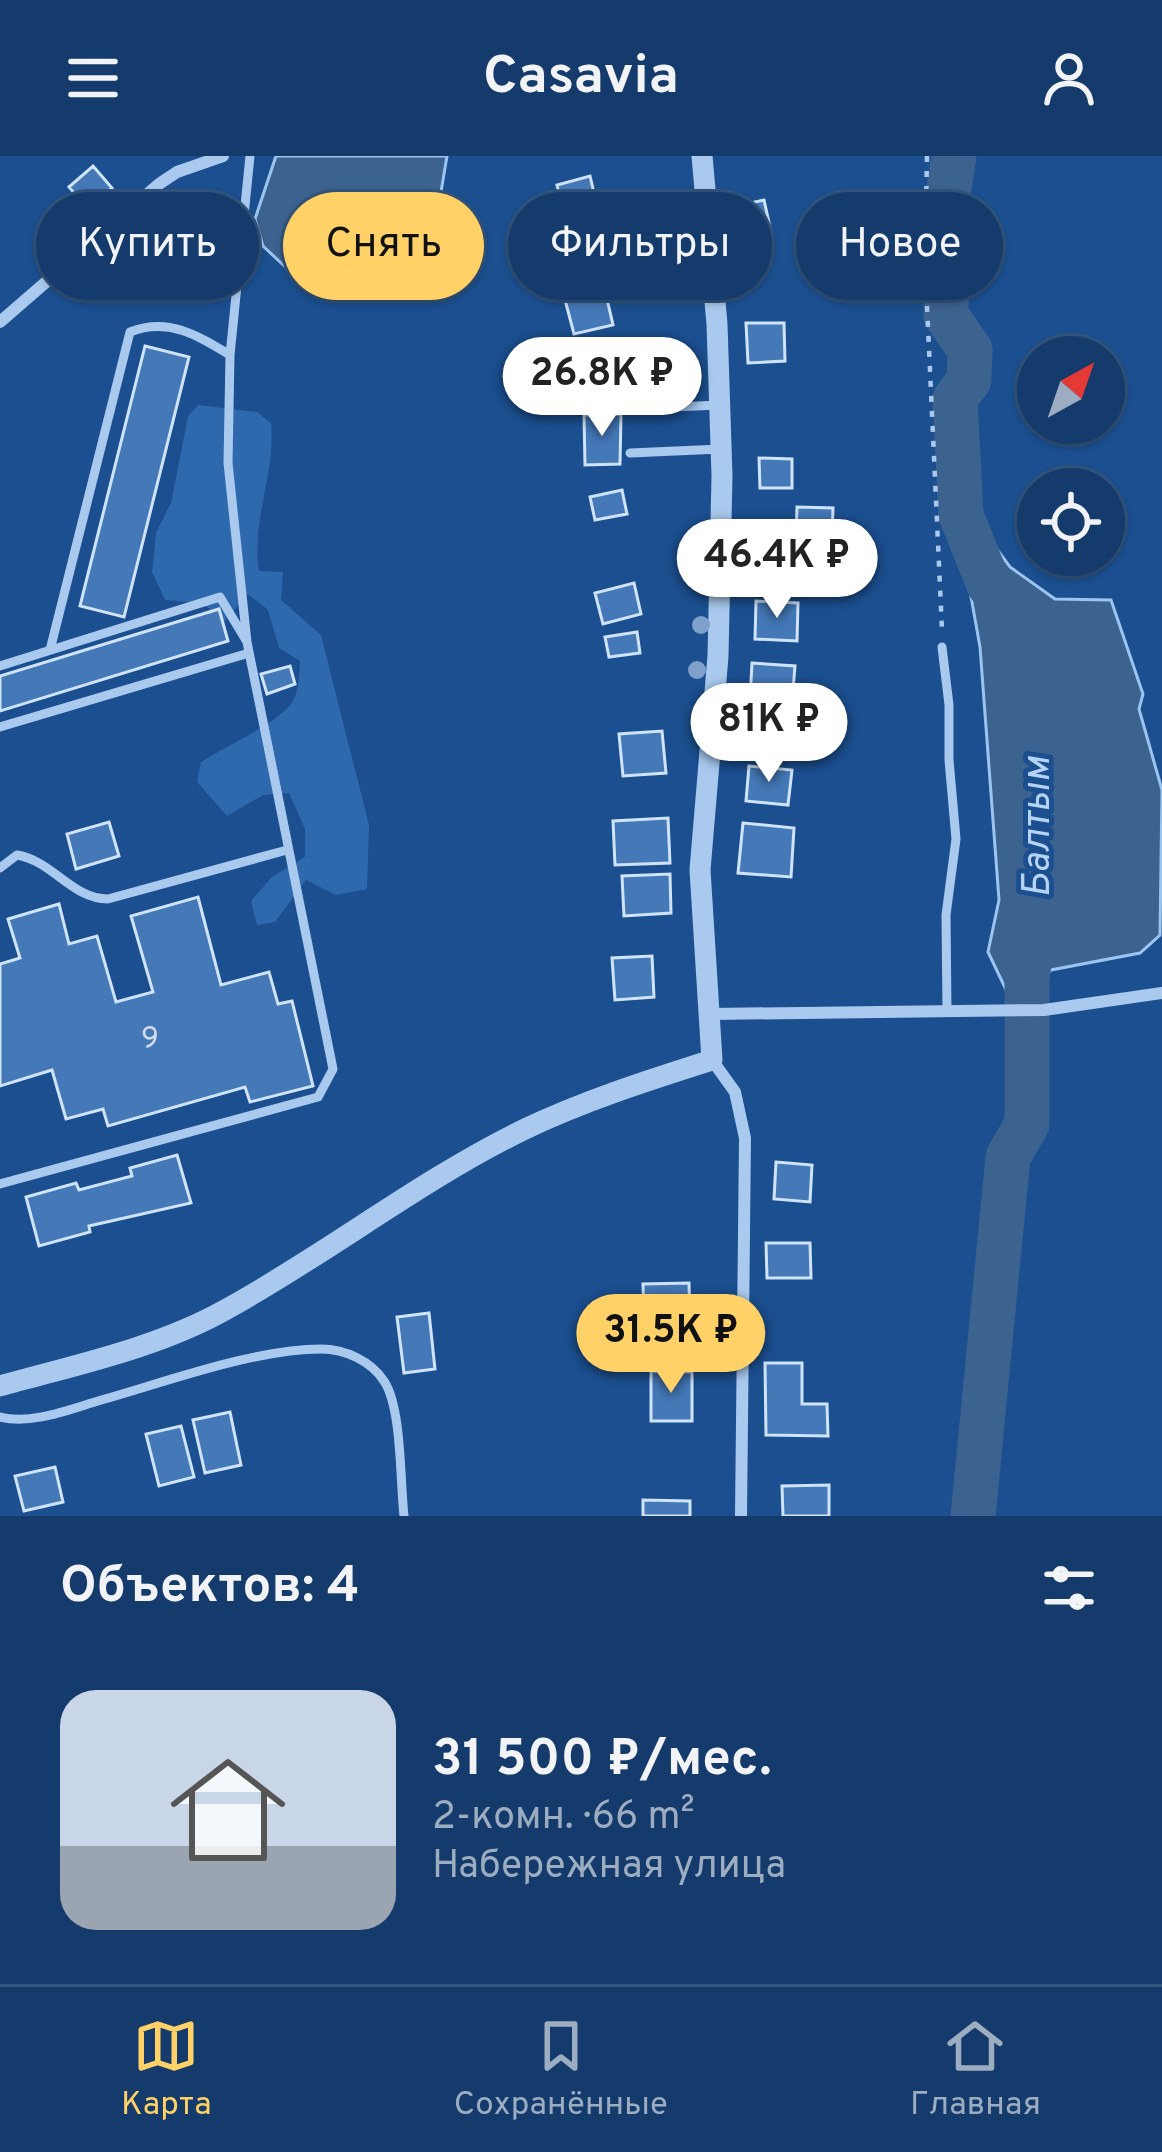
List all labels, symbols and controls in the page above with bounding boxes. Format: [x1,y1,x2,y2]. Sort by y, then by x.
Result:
text: Casavia [483,44,679,113]
icon: menu [60,45,126,111]
icon: person [1036,45,1102,111]
chip: Купить [36,192,259,300]
chip: Снять [283,192,484,300]
chip: Фильтры [508,192,772,300]
chip: Новое [796,192,1003,300]
north arrow [1017,336,1125,444]
map controls [1017,336,1125,576]
pin: 26.8K ₽ [491,337,713,439]
text: 26.8K ₽ [530,351,674,400]
button: locate [1017,468,1125,576]
pin: 46.4K ₽ [666,519,888,621]
text: 46.4K ₽ [704,533,850,582]
pin: 81K ₽ [685,683,853,785]
text: 81K ₽ [718,697,820,746]
water label: Балтым [1015,756,1064,898]
house number: 9 [141,1021,159,1058]
pin: 31.5K ₽ [560,1294,782,1396]
text: 31.5K ₽ [603,1308,739,1357]
icon: filters [1036,1555,1102,1621]
text: Объектов: 4 [60,1556,360,1621]
text: 31 500 ₽/мес. [432,1729,772,1794]
icon: home [156,1738,300,1882]
text: 2-комн. · 66 m² [432,1794,695,1843]
text: Набережная улица [432,1843,786,1892]
tab: Карта [121,2013,212,2127]
tab: Сохранённые [454,2013,668,2127]
tab: Главная [910,2013,1041,2127]

